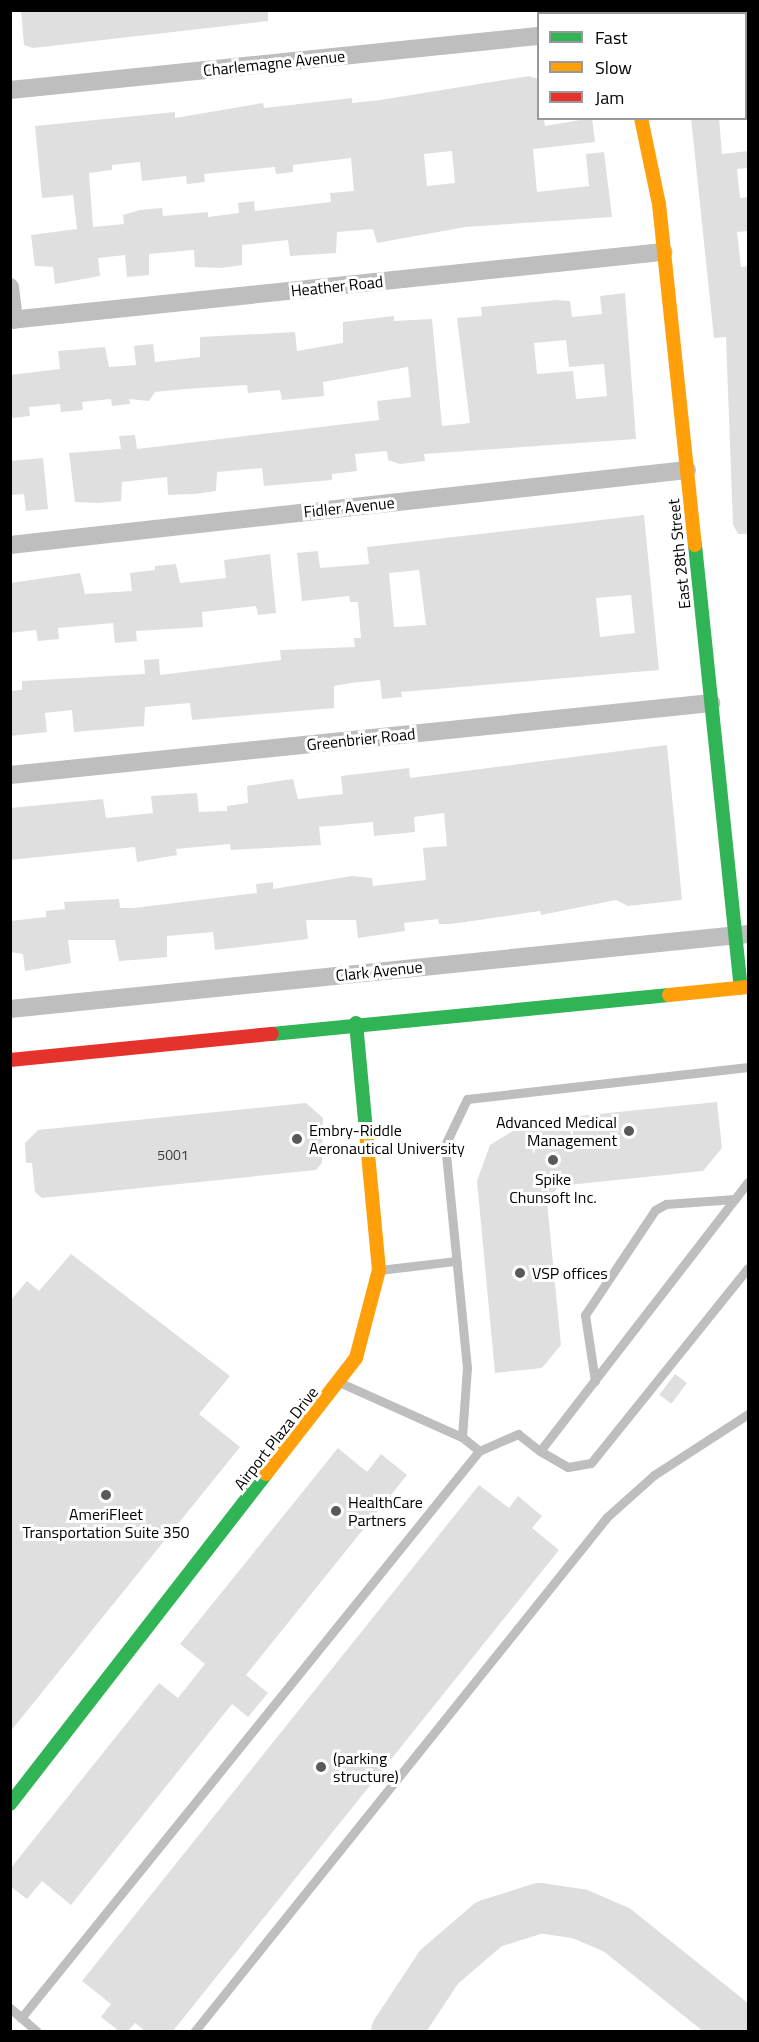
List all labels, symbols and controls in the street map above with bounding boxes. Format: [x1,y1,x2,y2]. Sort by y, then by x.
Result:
legend [537,12,747,120]
text: Fast [595,24,628,51]
street label: Charlemagne Avenue [202,46,346,80]
text: Slow [595,54,632,81]
text: Jam [595,84,624,111]
street label: Heather Road [290,272,384,300]
street label: Fidler Avenue [303,493,395,521]
street label: East 28th Street [664,498,694,610]
street label: Greenbrier Road [306,724,416,754]
street label: Clark Avenue [335,957,423,985]
place label: Advanced Medical Management [496,1112,617,1150]
place label: Embry-Riddle Aeronautical University [309,1120,465,1158]
marker: Advanced Medical Management [622,1124,636,1138]
marker: Embry-Riddle Aeronautical University [290,1132,304,1146]
house number: 5001 [157,1147,189,1163]
marker: Spike Chunsoft Inc. [546,1153,560,1167]
place label: Spike Chunsoft Inc. [509,1169,597,1207]
place label: VSP offices [532,1263,608,1283]
marker: VSP offices [513,1266,527,1280]
street label: Airport Plaza Drive [230,1383,322,1493]
marker: AmeriFleet Transportation Suite 350 [99,1488,113,1502]
place label: HealthCare Partners [348,1492,423,1530]
place label: AmeriFleet Transportation Suite 350 [22,1504,190,1542]
marker: HealthCare Partners [329,1504,343,1518]
place label: (parking structure) [333,1748,399,1786]
marker: (parking structure) [314,1760,328,1774]

